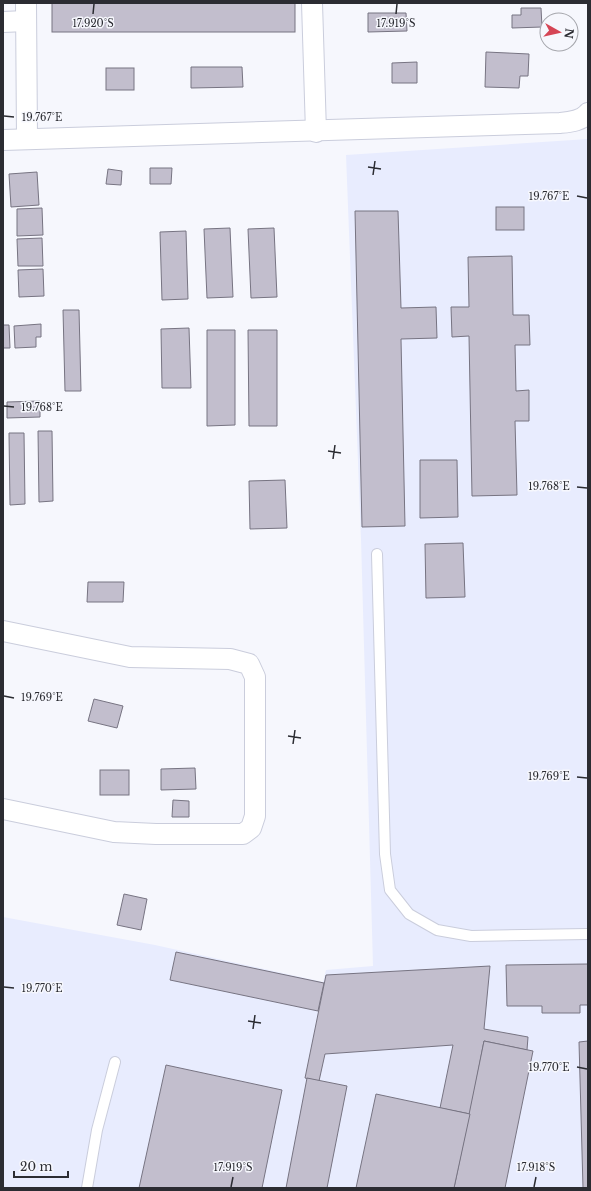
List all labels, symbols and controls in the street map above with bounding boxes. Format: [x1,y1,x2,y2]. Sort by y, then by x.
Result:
north arrow [539,12,579,52]
text: 17.920°S [72,17,114,30]
text: 17.919°S [377,17,415,30]
text: N [561,27,577,40]
text: 19.767°E [22,111,62,124]
text: 19.767°E [529,190,569,203]
text: 19.768°E [21,401,63,414]
text: 19.768°E [528,480,570,493]
text: 19.769°E [21,691,63,704]
text: 19.769°E [528,770,570,783]
text: 19.770°E [21,982,63,995]
text: 19.770°E [528,1061,570,1074]
scale bar [14,1153,68,1179]
text: 20 m [20,1159,52,1174]
text: 17.919°S [214,1161,252,1174]
text: 17.918°S [517,1161,555,1174]

